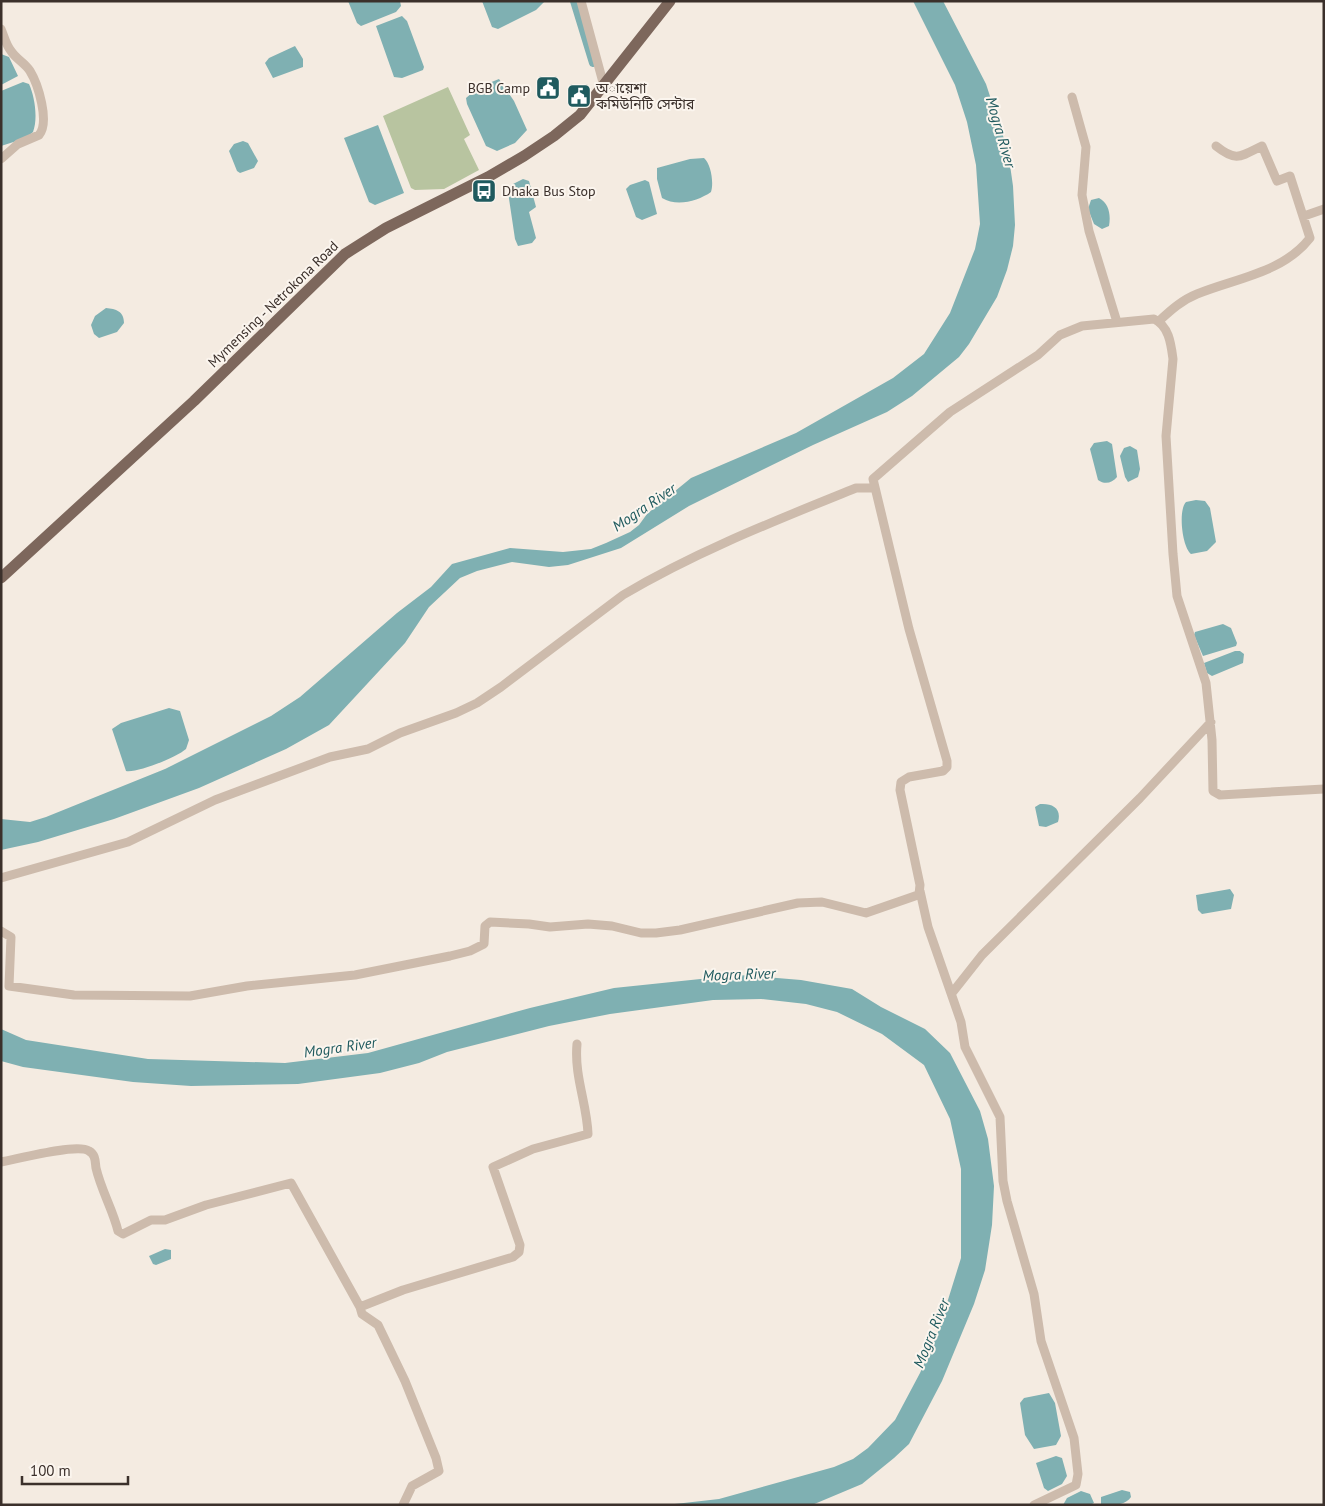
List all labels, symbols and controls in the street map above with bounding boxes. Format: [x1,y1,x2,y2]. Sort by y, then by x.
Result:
public building icon: BGB Camp [535,75,561,101]
place label: BGB Camp [468,79,530,97]
place label: অায়েশা কমিউনিটি সেন্টার [595,79,695,113]
public building icon: অায়েশা কমিউনিটি সেন্টার [566,83,592,109]
water label: Mogra River [982,94,1020,171]
bus stop icon: Dhaka Bus Stop [471,178,497,204]
place label: Dhaka Bus Stop [502,182,596,200]
street label: Mymensing - Netrokona Road [204,237,342,371]
water label: Mogra River [608,478,680,535]
water label: Mogra River [702,963,777,985]
water label: Mogra River [303,1032,379,1061]
water label: Mogra River [909,1295,954,1370]
scale bar [22,1454,129,1486]
text: 100 m [30,1461,71,1480]

